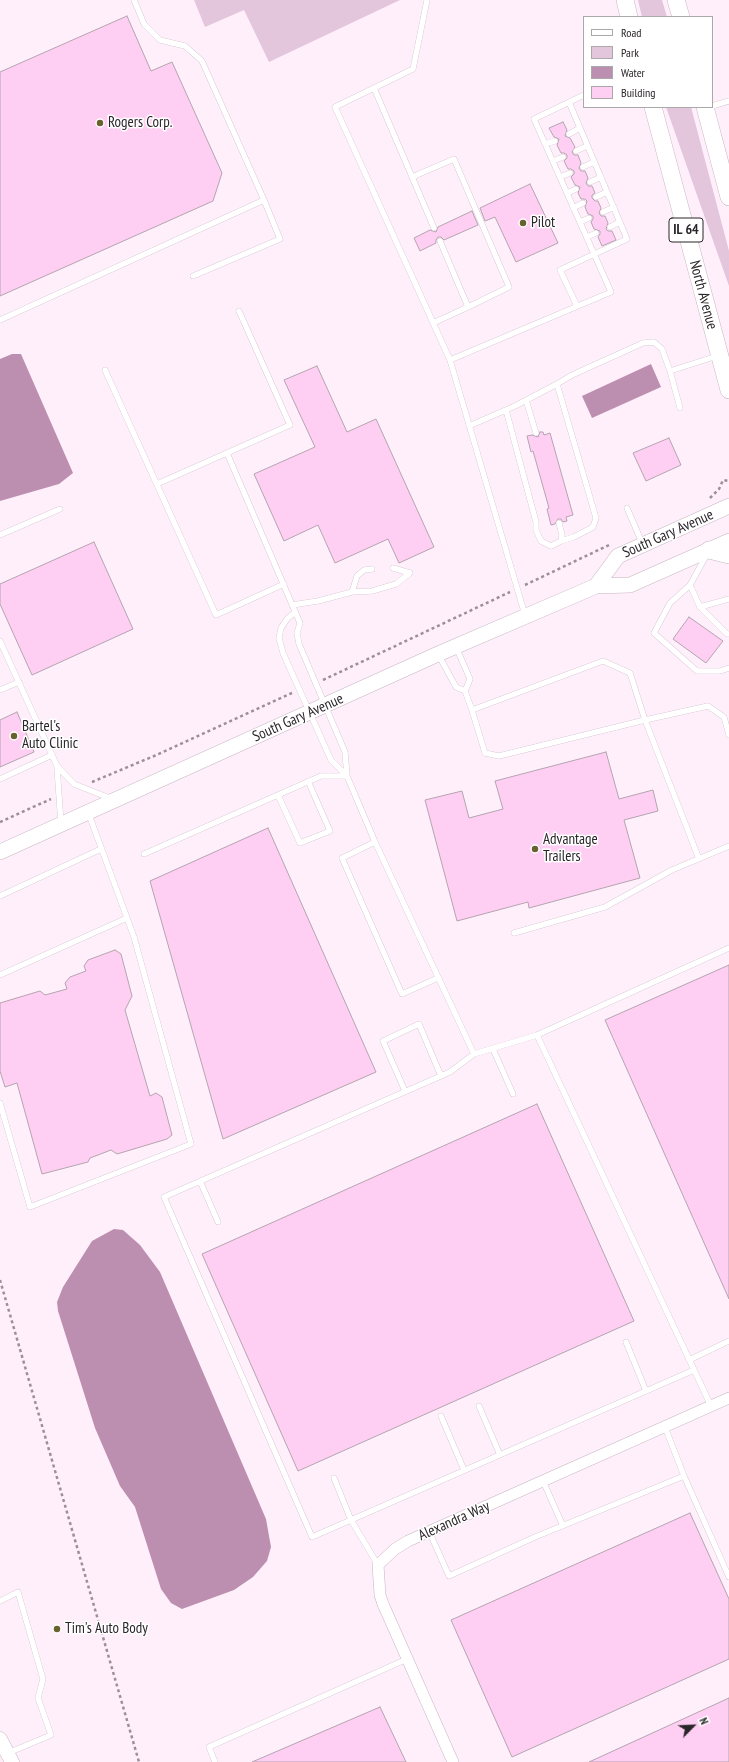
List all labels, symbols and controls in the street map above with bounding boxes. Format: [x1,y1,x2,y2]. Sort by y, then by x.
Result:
legend [583,16,713,108]
text: Road [621,25,641,40]
text: Park [621,45,639,60]
text: Water [621,65,645,80]
text: Building [621,85,656,100]
place label: Rogers Corp. [108,114,172,132]
marker: Rogers Corp. [95,118,105,128]
place label: Pilot [531,214,555,232]
marker: Pilot [518,218,528,228]
road number: IL 64 [669,218,703,242]
street label: North Avenue [685,258,721,332]
street label: South Gary Avenue [620,506,716,562]
street label: South Gary Avenue [250,690,346,746]
place label: Bartel's Auto Clinic [22,718,78,753]
marker: Bartel's Auto Clinic [9,731,19,741]
place label: Advantage Trailers [543,831,598,866]
marker: Advantage Trailers [530,844,540,854]
street label: Alexandra Way [415,1497,493,1545]
place label: Tim's Auto Body [65,1620,148,1638]
marker: Tim's Auto Body [52,1624,62,1634]
north arrow [673,1706,713,1746]
text: N [696,1716,712,1727]

